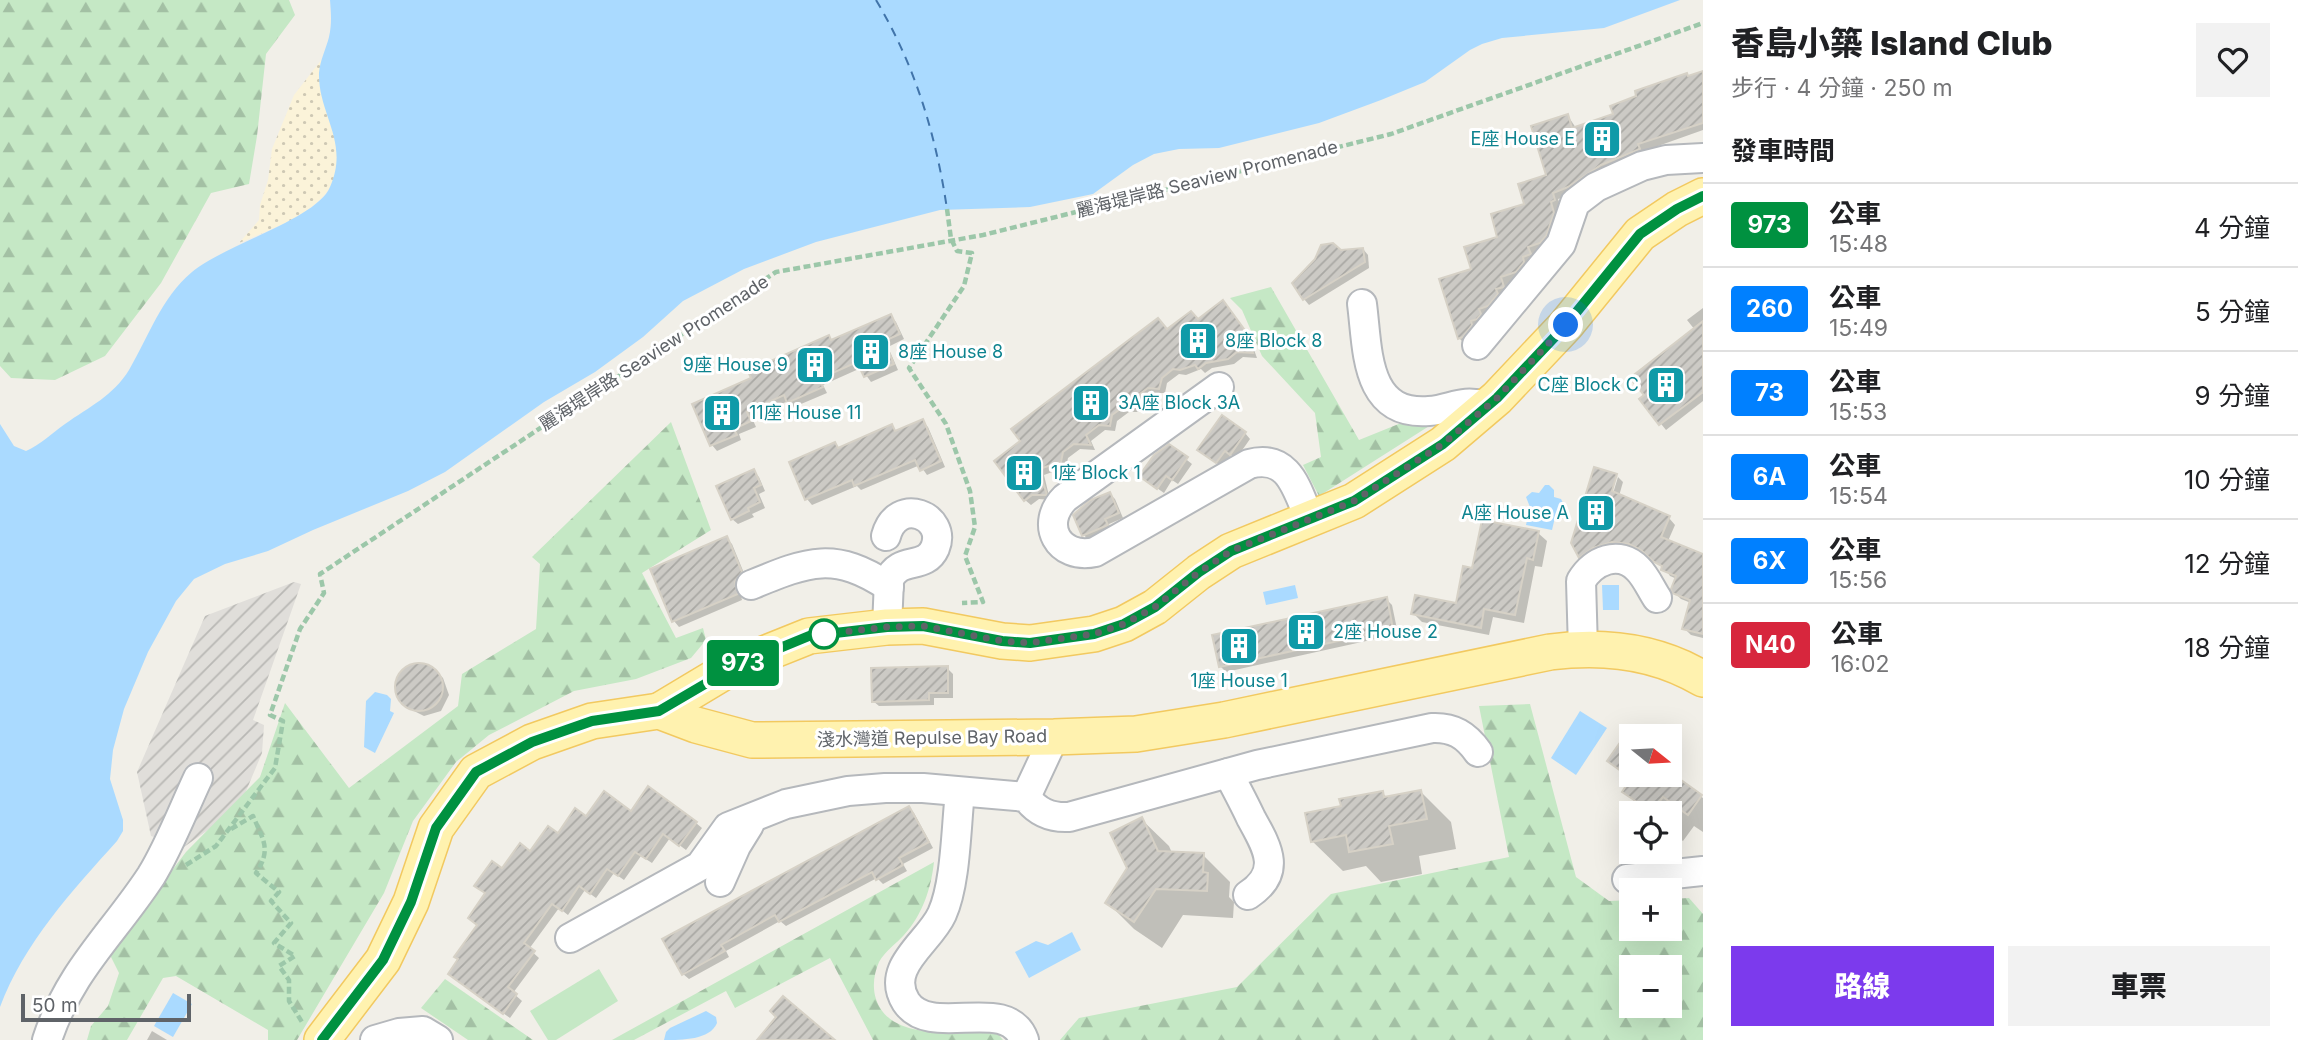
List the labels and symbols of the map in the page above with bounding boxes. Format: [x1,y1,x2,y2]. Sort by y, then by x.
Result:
building icon: E座 House E [1581,118,1623,160]
place label: E座 House E [1470,128,1575,149]
street label: 麗海堤岸路 Seaview Promenade [1074,136,1340,221]
street label: 麗海堤岸路 Seaview Promenade [535,271,772,435]
your location [1548,307,1583,342]
building icon: 8座 Block 8 [1177,320,1219,362]
place label: 8座 Block 8 [1225,330,1323,351]
building icon: 8座 House 8 [850,331,892,373]
place label: 8座 House 8 [898,341,1003,362]
building icon: 9座 House 9 [794,344,836,386]
place label: 9座 House 9 [683,354,788,375]
building icon: C座 Block C [1645,364,1687,406]
place label: C座 Block C [1537,374,1639,395]
building icon: 3A座 Block 3A [1070,382,1112,424]
building icon: 11座 House 11 [701,392,743,434]
place label: 3A座 Block 3A [1118,392,1240,413]
place label: 11座 House 11 [749,402,861,423]
building icon: 1座 Block 1 [1003,452,1045,494]
place label: 1座 Block 1 [1051,462,1141,483]
building icon: A座 House A [1575,492,1617,534]
place label: A座 House A [1461,502,1569,523]
building icon: 2座 House 2 [1285,611,1327,653]
unlabelled marker [809,619,839,649]
place label: 2座 House 2 [1333,621,1438,642]
building icon: 1座 House 1 [1218,625,1260,667]
line badge: 973 [703,640,783,686]
place label: 1座 House 1 [1190,670,1288,691]
north arrow [1619,724,1682,788]
street label: 淺水灣道 Repulse Bay Road [817,725,1047,750]
scale bar [21,991,191,1023]

